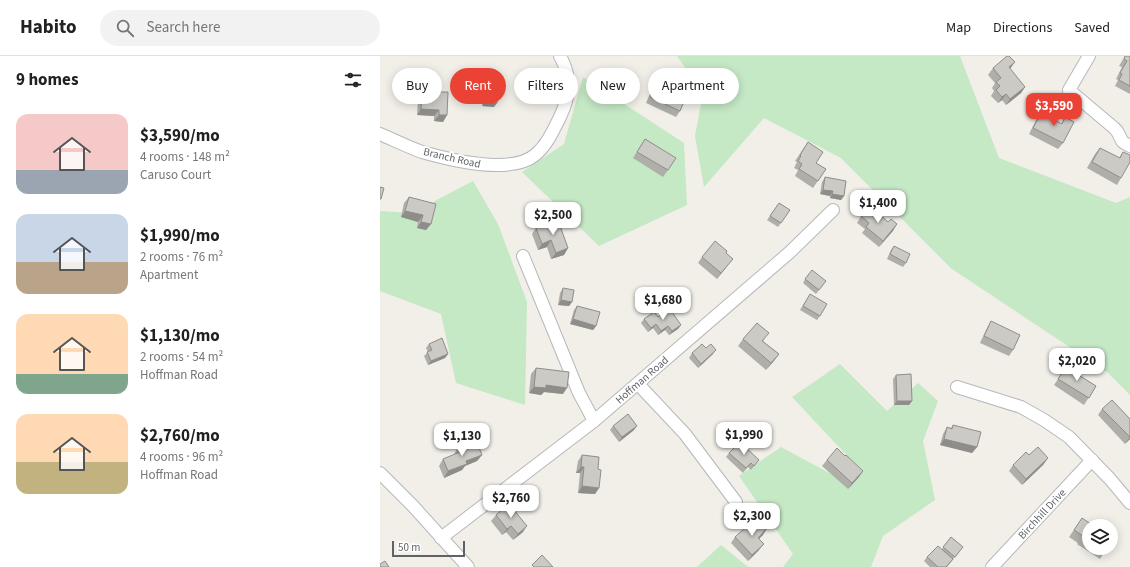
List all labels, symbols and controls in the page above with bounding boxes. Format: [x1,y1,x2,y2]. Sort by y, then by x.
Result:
search box [100,10,380,46]
text: Habito [20,14,76,41]
icon: search [114,17,136,39]
text: Search here [146,17,220,38]
text: Map [946,18,971,38]
text: Directions [993,18,1052,38]
text: Saved [1074,18,1110,38]
text: 9 homes [16,68,78,92]
chip: Buy [392,68,442,104]
chip: Rent [450,68,506,104]
chip: Filters [514,68,578,104]
chip: New [586,68,640,104]
chip: Apartment [648,68,739,104]
icon: filters [342,69,364,91]
pin: $3,590 [1021,93,1087,127]
text: $3,590 [1035,97,1073,115]
text: $3,590/mo [140,124,220,148]
icon: home [48,130,96,178]
street label: Branch Road [422,144,482,172]
text: 4 rooms · 148 m² [140,148,230,166]
text: Caruso Court [140,166,211,184]
pin: $1,400 [845,190,911,224]
text: $1,400 [859,194,897,212]
pin: $2,500 [520,202,586,236]
text: $2,500 [534,206,572,224]
text: $1,990/mo [140,224,220,248]
icon: home [48,230,96,278]
text: 2 rooms · 76 m² [140,248,223,266]
text: Apartment [140,266,198,284]
pin: $1,680 [630,287,696,321]
text: $1,680 [644,291,682,309]
text: $1,130/mo [140,324,220,348]
icon: home [48,330,96,378]
text: 2 rooms · 54 m² [140,348,223,366]
pin: $2,020 [1044,348,1110,382]
text: $2,020 [1058,352,1096,370]
street label: Hoffman Road [612,353,672,407]
text: Hoffman Road [140,366,218,384]
pin: $1,990 [711,422,777,456]
pin: $1,130 [429,423,495,457]
text: $2,760/mo [140,424,220,448]
text: $1,990 [725,426,763,444]
text: $1,130 [443,427,481,445]
icon: home [48,430,96,478]
text: 4 rooms · 96 m² [140,448,223,466]
text: Hoffman Road [140,466,218,484]
pin: $2,760 [478,485,544,519]
street label: Birchhill Drive [1015,485,1070,543]
text: $2,760 [492,489,530,507]
pin: $2,300 [719,503,785,537]
text: $2,300 [733,507,771,525]
map controls [1082,519,1118,555]
button: layers [1082,519,1118,555]
scale bar [392,539,465,558]
text: 50 m [398,540,420,555]

